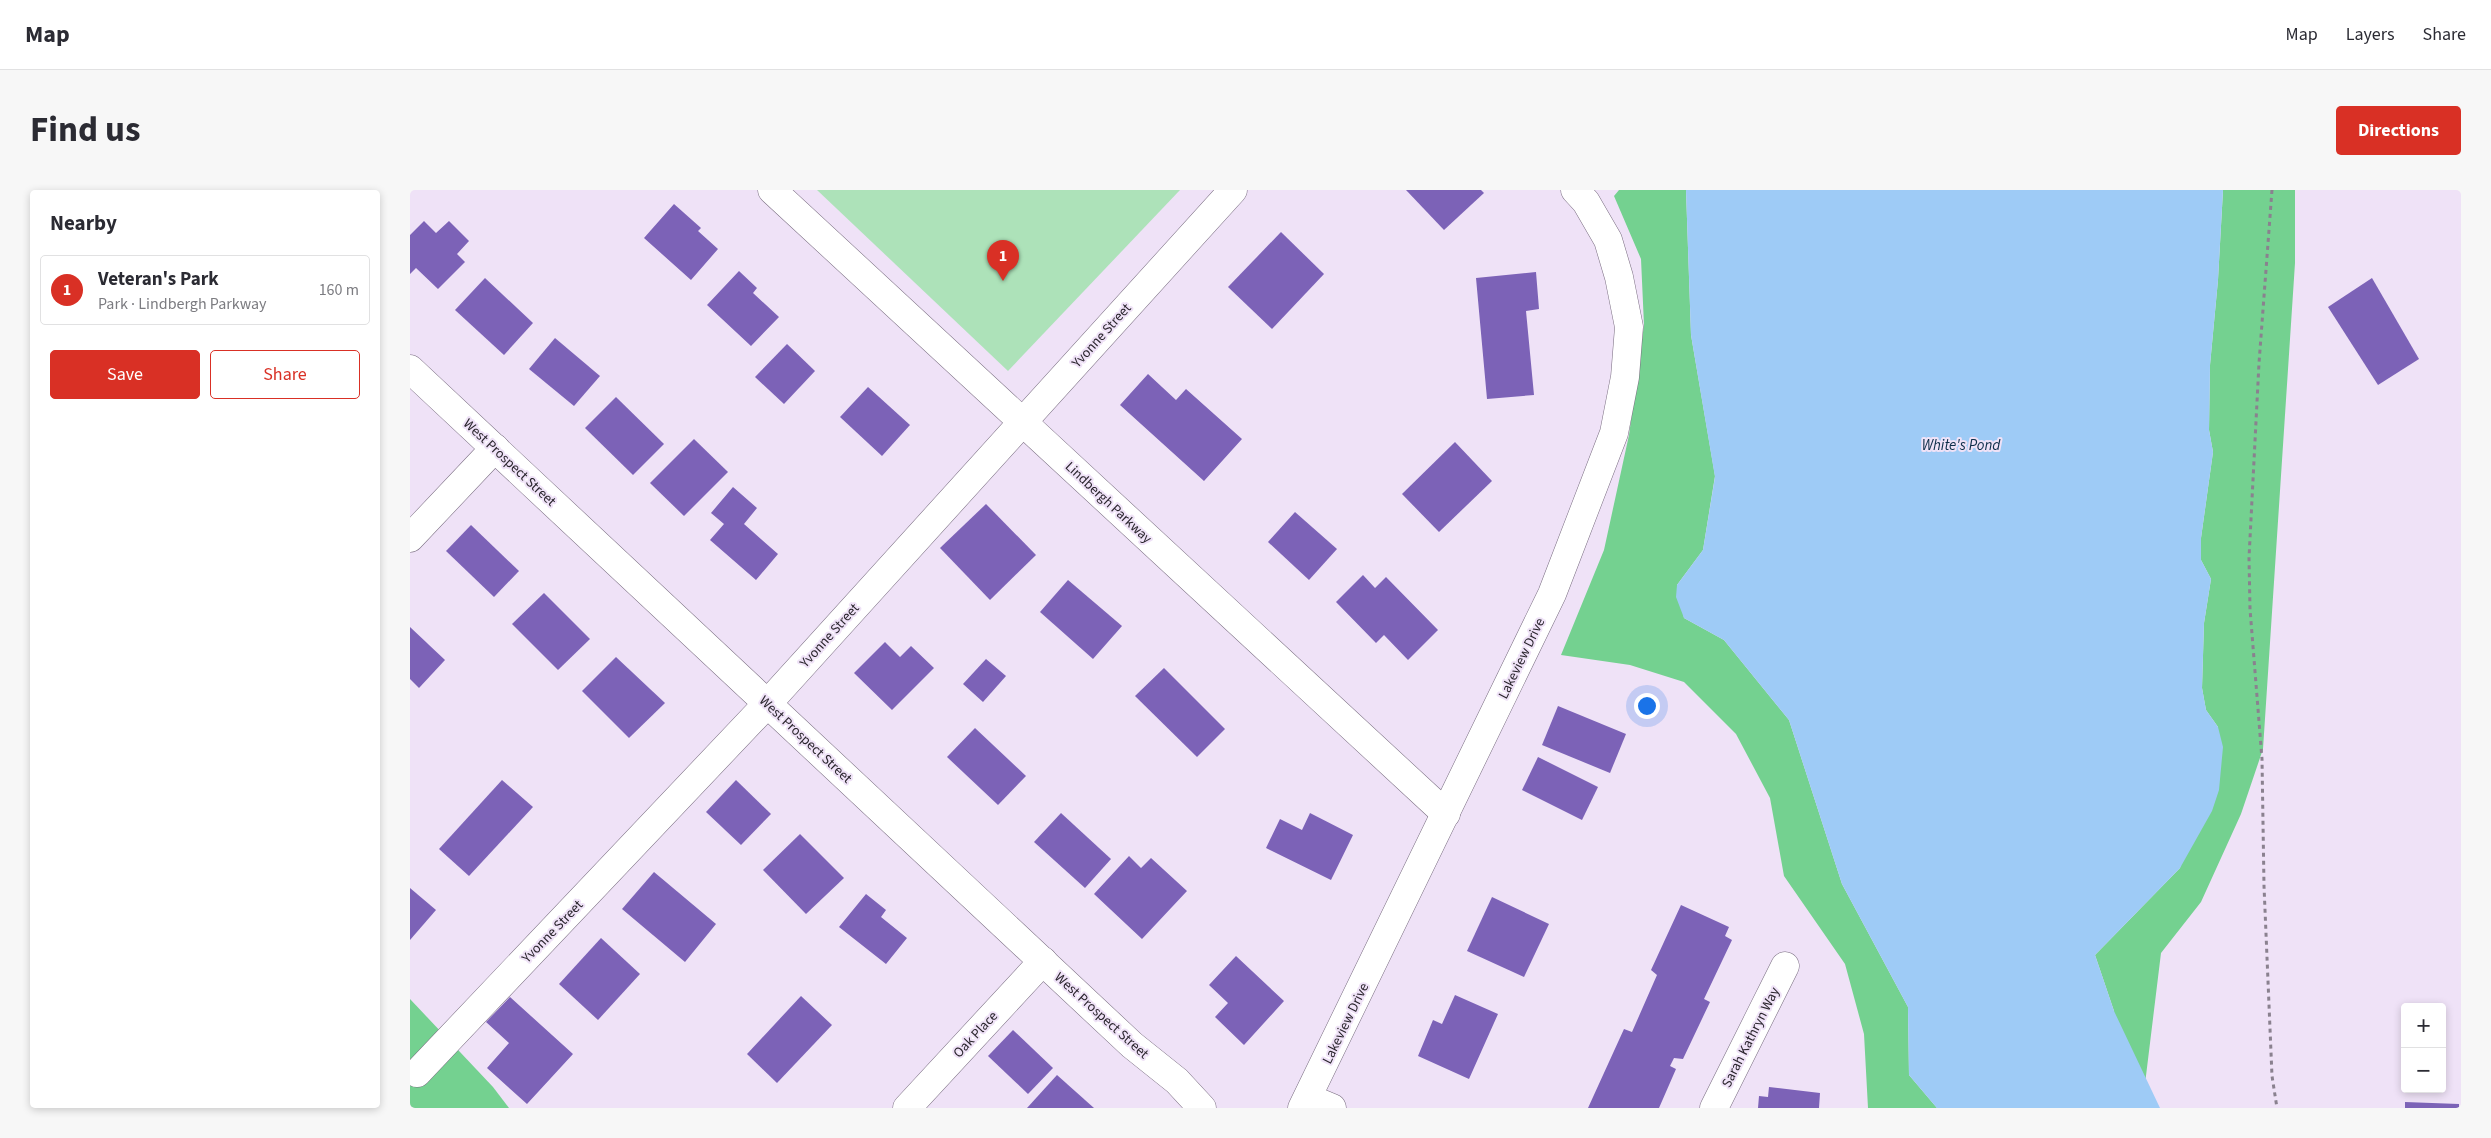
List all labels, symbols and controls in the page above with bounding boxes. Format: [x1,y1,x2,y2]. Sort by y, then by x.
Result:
text: Map [25,17,70,52]
text: Map [2286,22,2318,47]
text: Layers [2346,22,2395,47]
text: Share [2423,22,2466,47]
text: Find us [30,105,140,155]
button: Directions [2336,106,2461,155]
text: Nearby [50,208,117,238]
pin: 1 [987,240,1019,281]
text: Veteran's Park [98,266,219,293]
text: 1 [63,279,71,301]
text: 160 m [319,279,359,301]
text: Park · Lindbergh Parkway [98,293,267,315]
street label: Yvonne Street [1067,299,1136,373]
button: Save [50,350,200,399]
button: Share [210,350,360,399]
street label: West Prospect Street [458,414,560,511]
water label: White's Pond [1922,435,2001,456]
street label: Lindbergh Parkway [1060,457,1157,549]
street label: Yvonne Street [795,599,864,673]
street label: Lakeview Drive [1494,615,1550,702]
street label: West Prospect Street [754,691,856,788]
your location [1634,693,1660,719]
street label: Yvonne Street [517,896,588,968]
street label: West Prospect Street [1050,968,1153,1064]
street label: Lakeview Drive [1318,980,1374,1067]
street label: Sarah Kathryn Way [1717,983,1785,1091]
map controls [2401,1003,2446,1093]
button: + [2401,1003,2446,1048]
street label: Oak Place [949,1007,1003,1063]
button: − [2401,1048,2446,1093]

